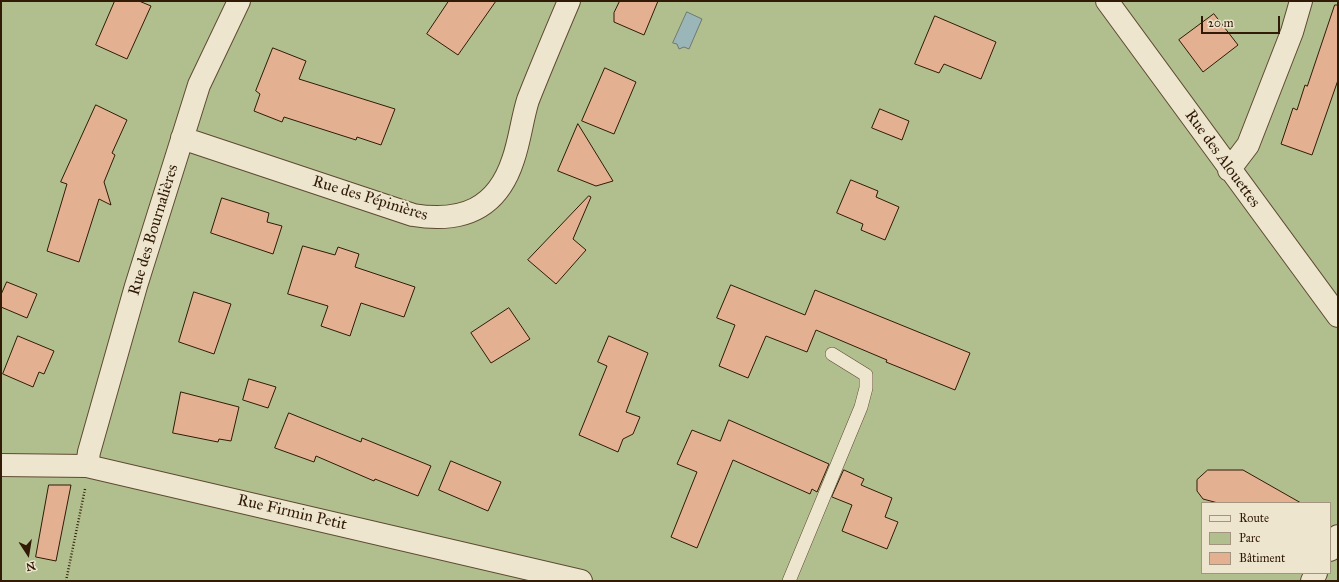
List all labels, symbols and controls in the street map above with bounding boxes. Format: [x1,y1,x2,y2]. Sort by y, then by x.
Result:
scale bar [1203,8,1282,34]
text: 20 m [1208,16,1234,30]
street label: Rue des Alouettes [1180,106,1264,212]
street label: Rue des Bournalières [125,162,183,298]
street label: Rue des Pépinières [310,172,430,226]
street label: Rue Firmin Petit [235,491,349,535]
legend [1201,502,1331,574]
text: Route [1239,511,1269,525]
text: Parc [1239,531,1260,545]
north arrow [8,534,48,574]
text: Bâtiment [1239,551,1285,565]
text: N [25,559,37,574]

